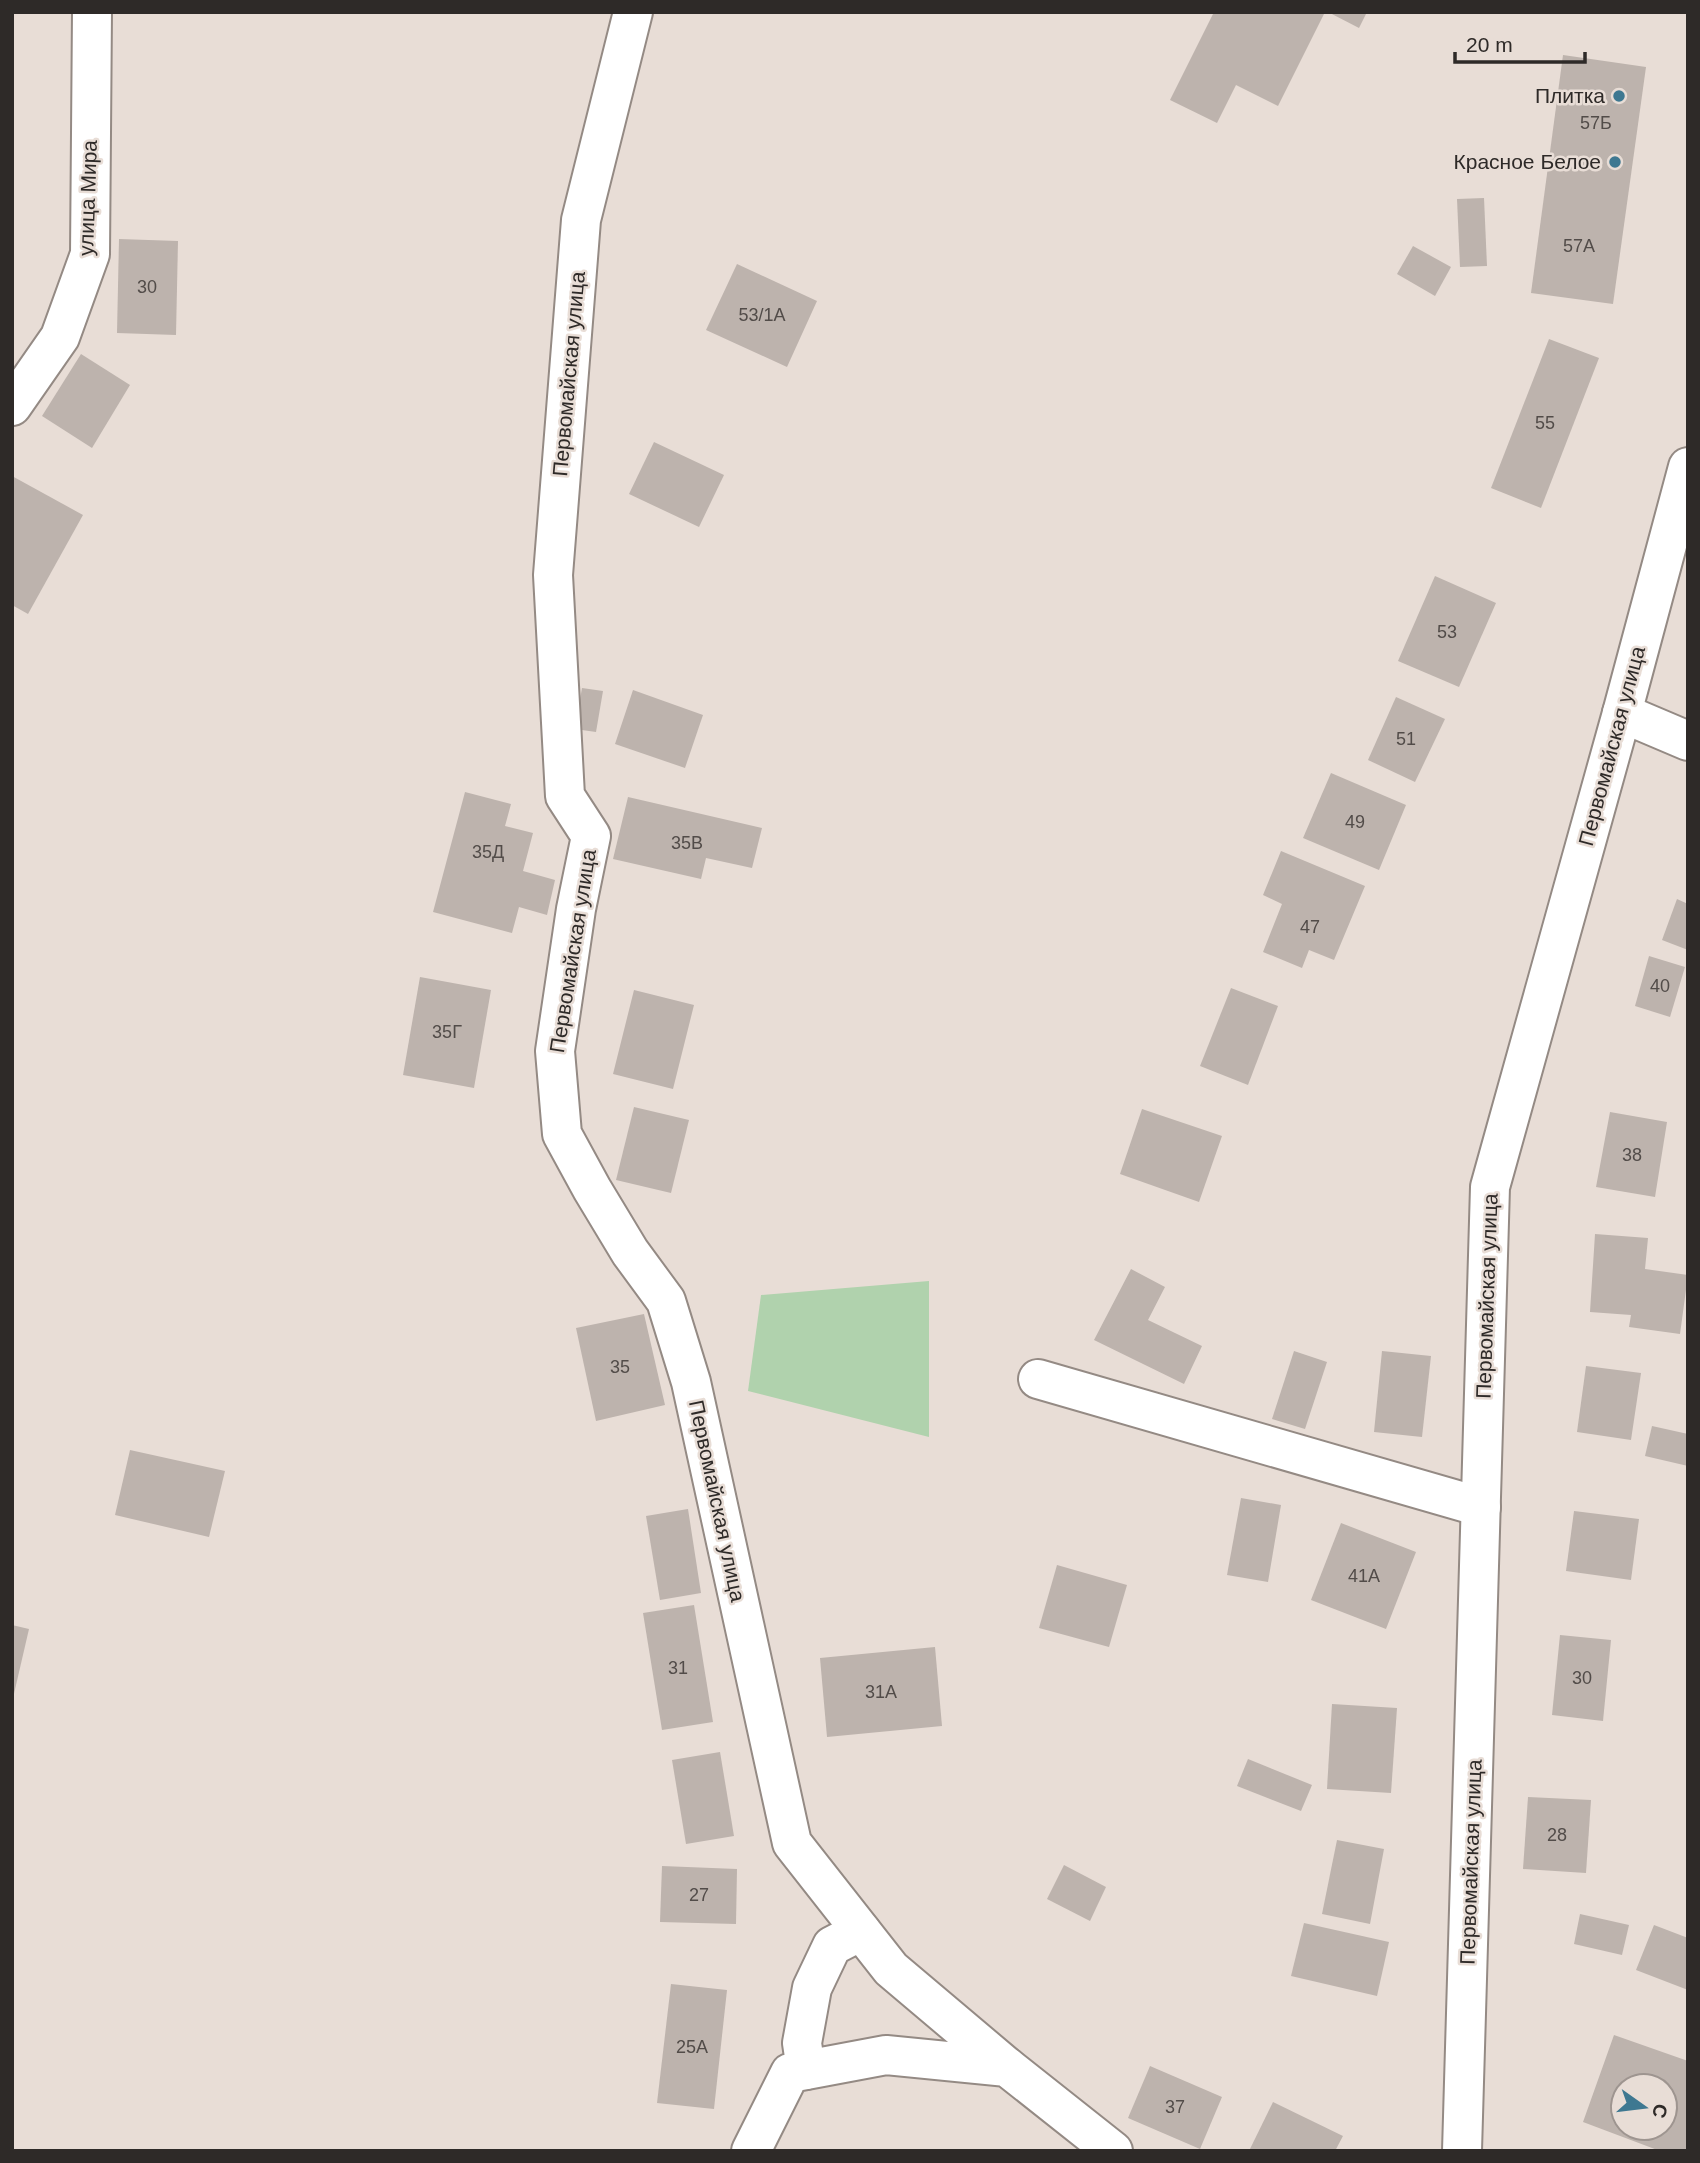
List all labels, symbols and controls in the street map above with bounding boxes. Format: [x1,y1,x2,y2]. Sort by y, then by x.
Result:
scale bar [1455,21,1584,65]
text: 20 m [1466,33,1513,56]
place label: Плитка [1535,84,1605,107]
marker: Плитка [1611,88,1627,104]
house number: 57Б [1580,113,1612,133]
street label: улица Мира [74,139,101,256]
place label: Красное Белое [1454,150,1601,173]
marker: Красное Белое [1607,154,1623,170]
house number: 57А [1563,236,1595,256]
street label: Первомайская улица [548,270,589,477]
house number: 30 [137,277,157,297]
house number: 53/1А [738,305,786,325]
house number: 55 [1535,413,1555,433]
house number: 53 [1437,622,1457,642]
street label: Первомайская улица [1574,643,1649,848]
house number: 51 [1396,729,1416,749]
house number: 49 [1345,812,1365,832]
house number: 35В [671,833,703,853]
house number: 35Д [472,842,504,862]
street label: Первомайская улица [545,847,600,1054]
house number: 47 [1300,917,1320,937]
house number: 40 [1650,976,1670,996]
house number: 35Г [432,1022,462,1042]
house number: 38 [1622,1145,1642,1165]
street label: Первомайская улица [1471,1192,1502,1399]
house number: 35 [610,1357,630,1377]
street label: Первомайская улица [685,1398,750,1604]
house number: 41А [1348,1566,1380,1586]
house number: 31 [668,1658,688,1678]
house number: 30 [1572,1668,1592,1688]
house number: 31А [865,1682,897,1702]
street label: Первомайская улица [1455,1758,1486,1965]
house number: 28 [1547,1825,1567,1845]
house number: 27 [689,1885,709,1905]
house number: 25А [676,2037,708,2057]
north arrow [1609,2072,1679,2142]
house number: 37 [1165,2097,1185,2117]
text: С [1648,2102,1672,2120]

